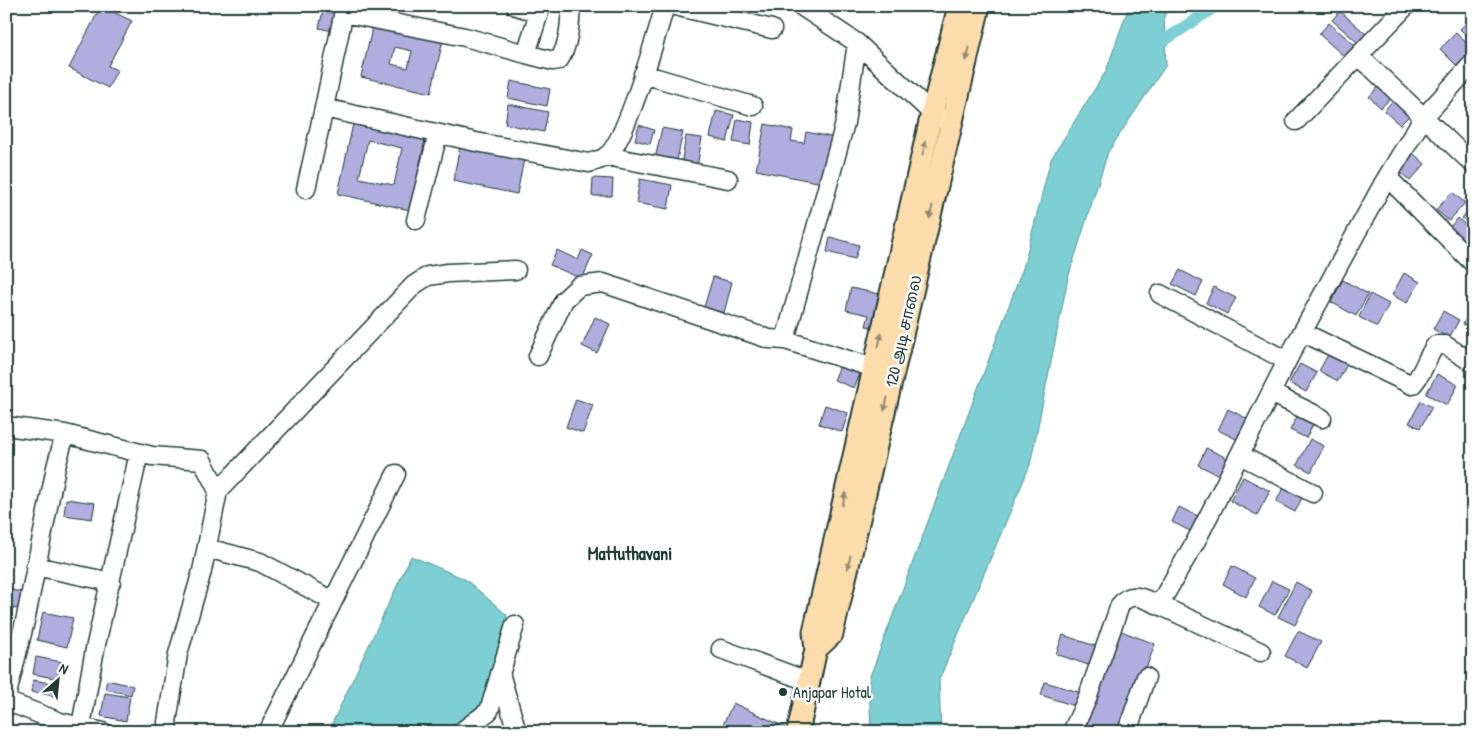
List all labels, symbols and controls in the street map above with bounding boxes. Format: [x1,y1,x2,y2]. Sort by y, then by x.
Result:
one-way arrow [964,46,972,61]
one-way arrow [920,140,928,155]
one-way arrow [927,204,935,219]
street label: 120 அடி சாலை [879,273,927,389]
one-way arrow [876,333,884,348]
one-way arrow [882,397,890,412]
one-way arrow [840,491,848,506]
district label: Mattuthavani [588,541,672,566]
one-way arrow [845,555,853,570]
north arrow [32,656,82,706]
text: N [56,658,72,678]
place label: Anjapar Hotal [793,681,872,703]
marker: Anjapar Hotal [777,686,789,698]

